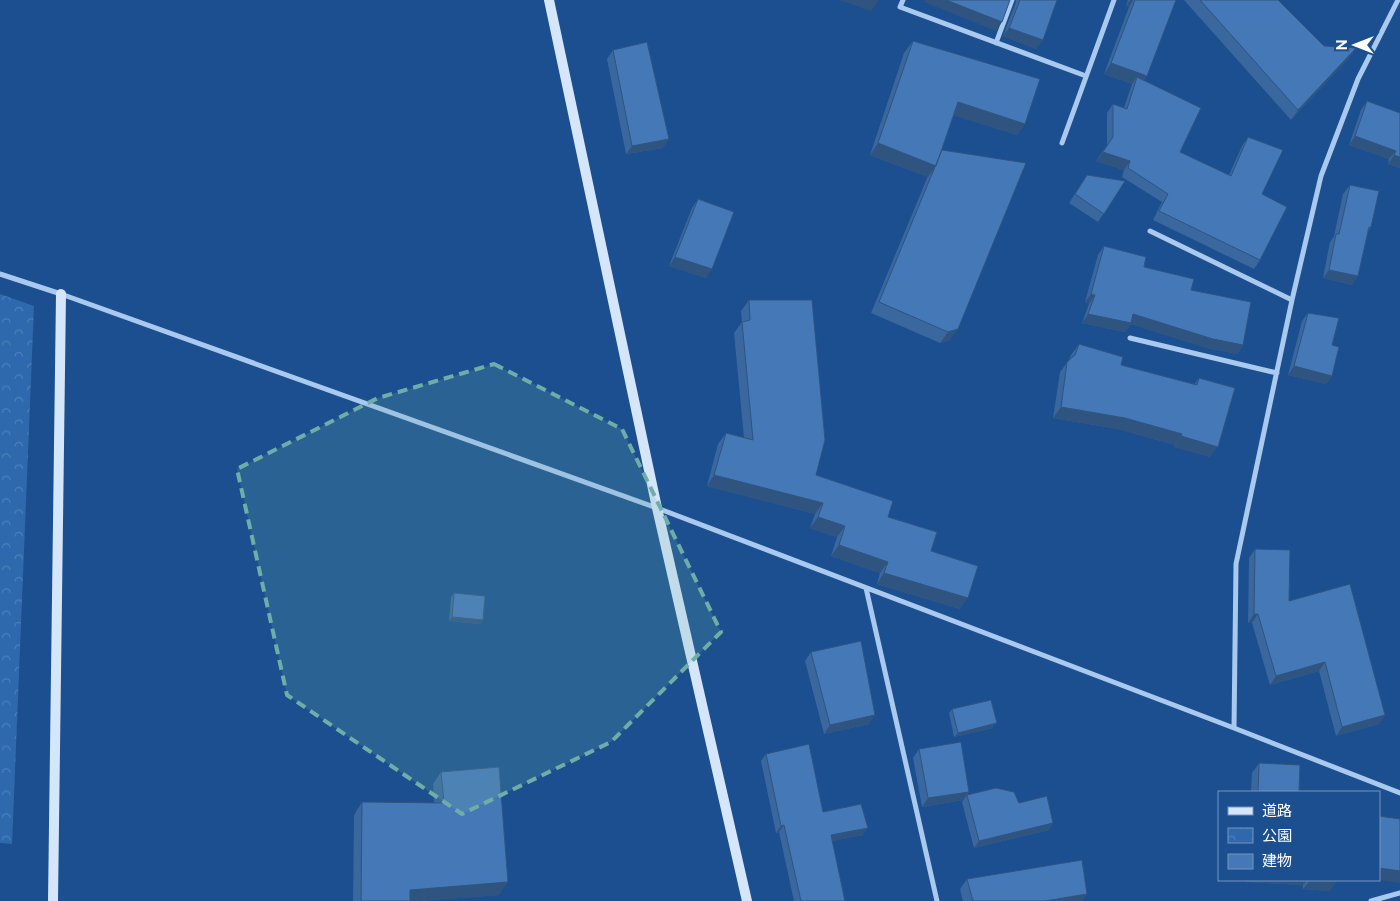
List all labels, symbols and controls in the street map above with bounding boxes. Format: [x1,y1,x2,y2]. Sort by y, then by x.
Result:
north arrow [1330,20,1380,70]
text: N [1334,40,1350,50]
legend [1218,791,1380,881]
text: 道路 [1262,802,1292,820]
text: 公園 [1262,827,1292,845]
text: 建物 [1262,852,1292,870]

